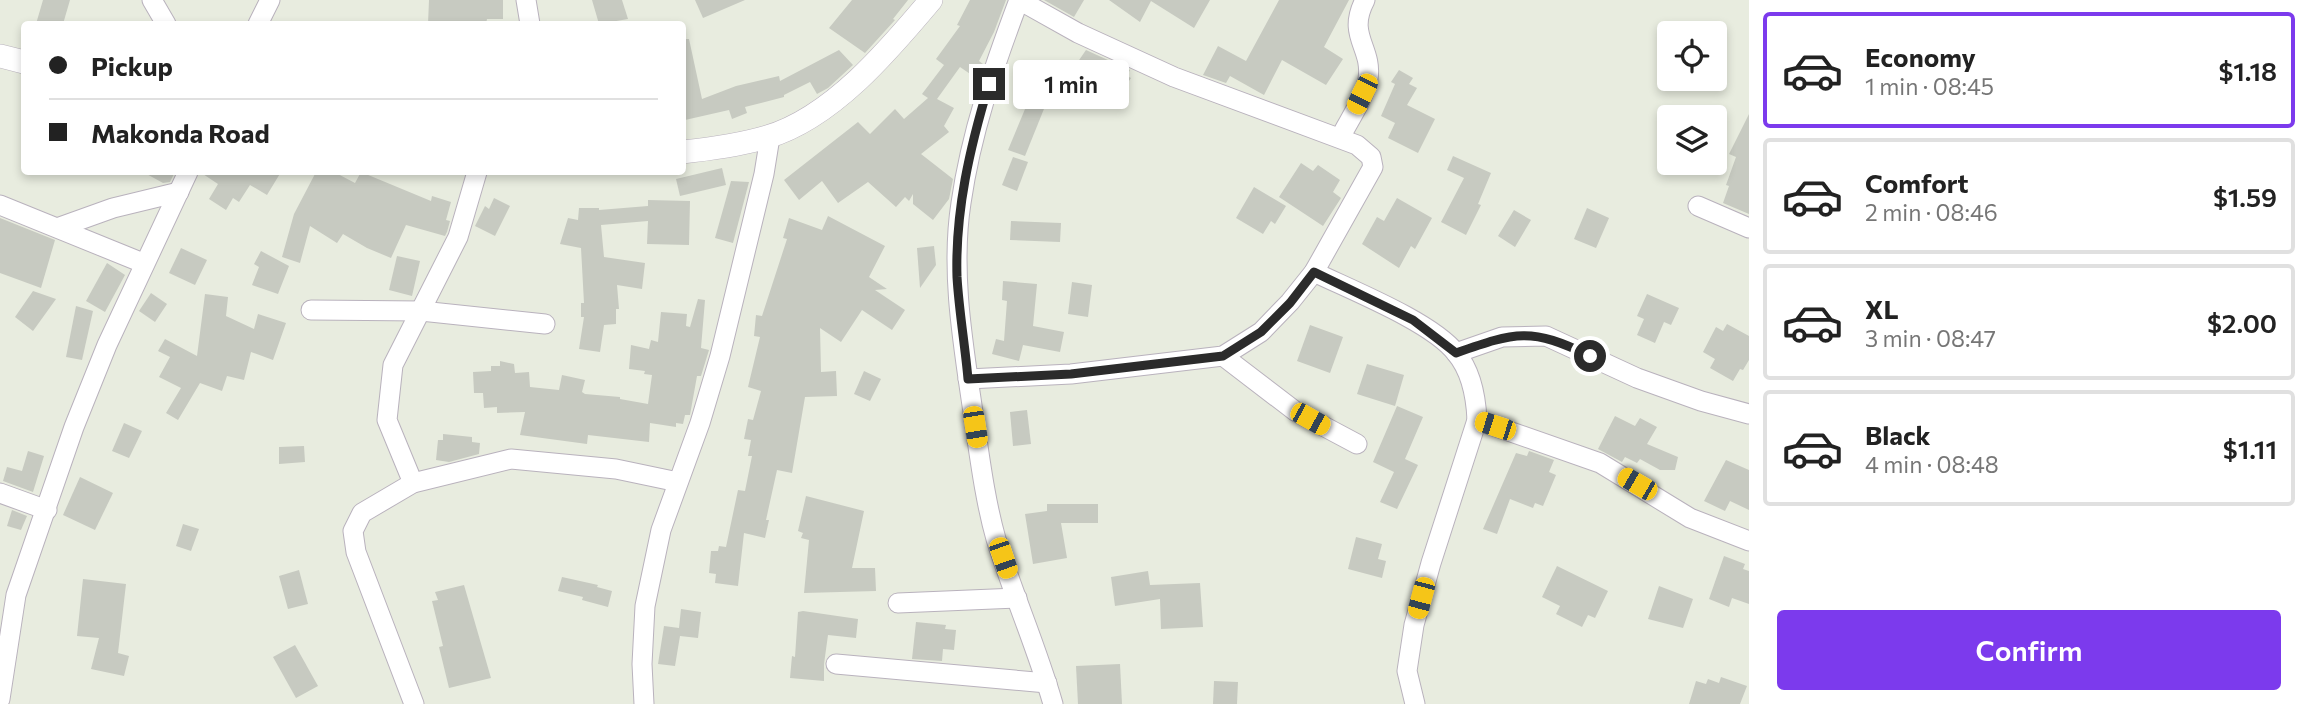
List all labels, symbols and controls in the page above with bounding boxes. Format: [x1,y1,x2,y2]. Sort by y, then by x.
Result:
map controls [1657,21,1727,175]
button: locate [1657,21,1727,91]
icon: car [1781,39,1844,102]
text: Economy [1865,41,1976,72]
text: Pickup [91,50,173,81]
text: $1.18 [2218,55,2277,86]
callout: 1 min [1014,60,1129,108]
route end [973,68,1005,100]
text: 1 min [1044,70,1098,98]
car [1344,71,1381,117]
text: 1 min · 08:45 [1865,72,1994,100]
button: layers [1657,105,1727,175]
text: Makonda Road [91,117,270,148]
icon: car [1781,165,1844,228]
text: Comfort [1865,167,1968,198]
text: $1.59 [2213,181,2277,212]
text: 2 min · 08:46 [1865,198,1998,226]
icon: car [1781,291,1844,354]
text: XL [1865,293,1899,324]
text: $2.00 [2207,307,2277,338]
text: 3 min · 08:47 [1865,324,1996,352]
route start [1574,340,1606,372]
car [1287,400,1334,438]
car [962,405,989,449]
car [1472,410,1519,442]
icon: car [1781,417,1844,480]
text: Black [1865,419,1931,450]
text: $1.11 [2223,433,2277,464]
text: 4 min · 08:48 [1865,450,1999,478]
car [1614,464,1661,504]
car [987,535,1020,581]
car [1406,575,1437,621]
button: Confirm [1777,610,2281,690]

